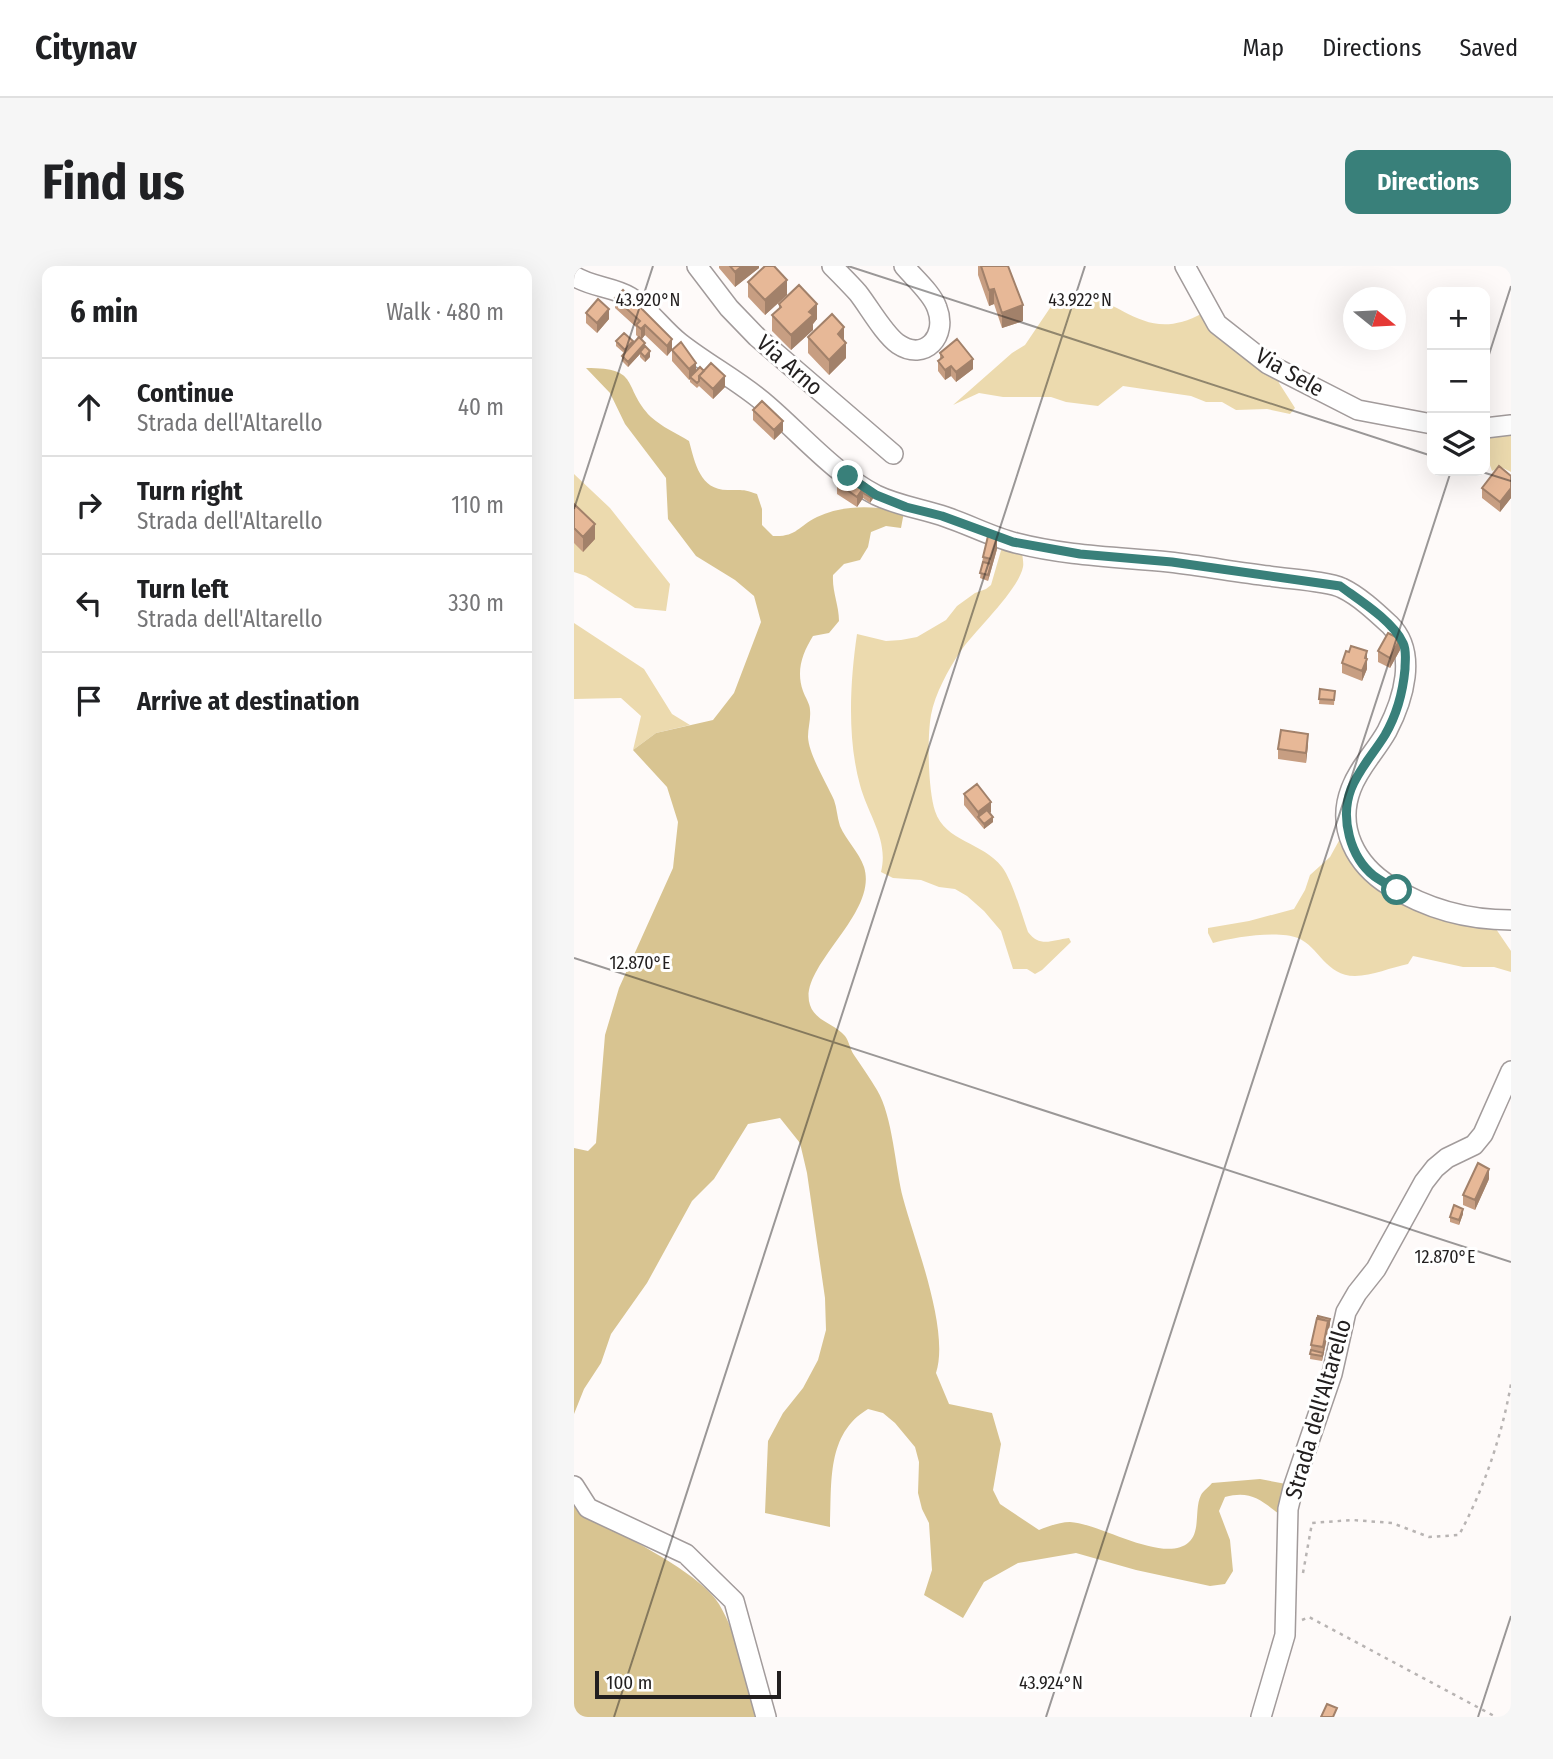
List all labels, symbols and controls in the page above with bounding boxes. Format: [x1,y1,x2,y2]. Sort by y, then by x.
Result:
text: Citynav [35,28,137,68]
text: Map [1243,34,1284,62]
text: Directions [1322,34,1421,62]
text: Saved [1459,34,1518,62]
button: Directions [1345,150,1511,214]
text: Find us [42,153,185,212]
north arrow [1343,287,1406,350]
map controls [1427,287,1490,476]
button: + [1427,287,1490,350]
text: 43.920°N [615,289,681,311]
text: 43.922°N [1048,289,1112,311]
text: 6 min [70,294,138,330]
text: Walk · 480 m [386,298,504,326]
street label: Via Arno [751,329,829,401]
street label: Via Sele [1251,341,1329,403]
button: − [1427,350,1490,413]
text: Continue [137,378,234,409]
icon: ahead [70,388,108,426]
text: 40 m [458,393,504,421]
text: Strada dell'Altarello [137,409,323,437]
button: layers [1427,413,1490,476]
route end [832,460,863,491]
text: Turn right [137,476,243,507]
icon: right [70,486,108,524]
text: 110 m [451,491,504,519]
text: Strada dell'Altarello [137,507,323,535]
text: Turn left [137,574,229,605]
icon: left [70,584,108,622]
text: 330 m [448,589,504,617]
text: Strada dell'Altarello [137,605,323,633]
icon: arrive [70,682,108,720]
text: Arrive at destination [137,686,360,717]
route start [1381,874,1412,905]
text: 12.870°E [610,952,670,974]
text: 12.870°E [1415,1246,1475,1268]
street label: Strada dell'Altarello [1279,1316,1357,1502]
scale bar [595,1668,780,1700]
text: 100 m [606,1671,652,1694]
text: 43.924°N [1019,1672,1083,1694]

